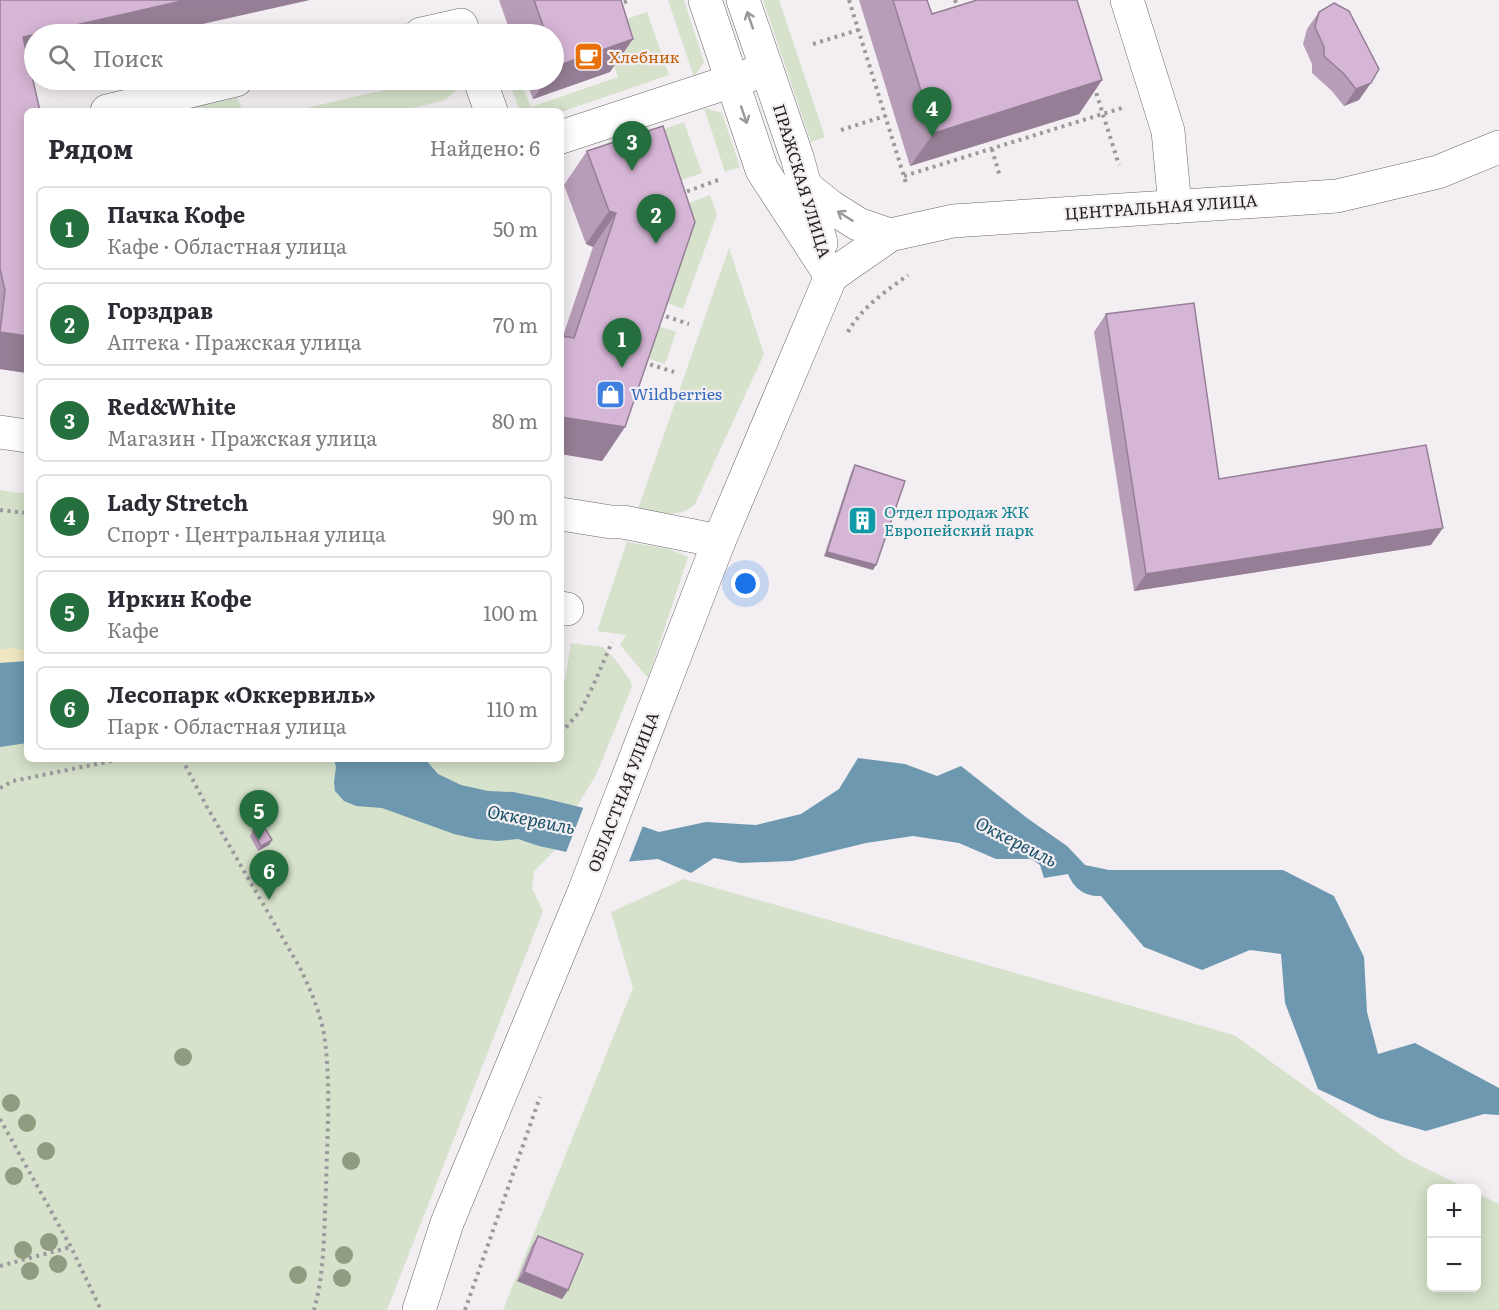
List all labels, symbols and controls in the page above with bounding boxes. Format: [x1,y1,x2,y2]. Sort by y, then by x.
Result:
one-way arrow [743,12,754,30]
search box [24,24,564,90]
icon: search [45,41,78,74]
text: Поиск [93,41,163,74]
cafe icon: Хлебник [572,41,604,73]
place label: Хлебник [609,44,680,68]
pin: 4 [912,88,952,137]
street label: ПРАЖСКАЯ УЛИЦА [768,101,838,261]
one-way arrow [739,105,750,124]
pin: 3 [612,122,652,171]
text: Рядом [48,128,133,167]
text: Найдено: 6 [430,132,540,162]
street label: ЦЕНТРАЛЬНАЯ УЛИЦА [1064,187,1258,225]
pin: 2 [636,194,676,244]
text: Пачка Кофе [107,197,245,230]
one-way arrow [837,209,854,221]
text: 1 [65,213,74,243]
text: 50 m [493,213,538,243]
text: Кафе · Областная улица [107,230,347,260]
text: Горздрав [107,293,213,326]
text: 2 [64,309,75,339]
text: 70 m [493,309,538,339]
pin: 1 [602,318,642,368]
text: Аптека · Пражская улица [107,326,361,356]
shop icon: Wildberries [594,378,626,410]
place label: Wildberries [631,381,722,405]
text: Red&White [107,389,236,422]
text: 3 [64,405,75,435]
text: 80 m [492,405,538,435]
text: Магазин · Пражская улица [107,422,377,452]
text: Lady Stretch [107,485,249,518]
place label: Отдел продаж ЖК Европейский парк [884,499,1034,541]
text: 4 [63,501,76,531]
text: 90 m [493,501,538,531]
building icon: Отдел продаж ЖК Европейский парк [847,505,879,537]
text: Спорт · Центральная улица [107,518,386,548]
your location [731,569,760,598]
text: Иркин Кофе [107,581,252,614]
text: 5 [64,597,75,627]
text: 100 m [483,597,538,627]
text: Кафе [107,614,159,644]
text: Лесопарк «Оккервиль» [107,677,376,710]
text: 6 [64,693,75,723]
text: 110 m [487,693,538,723]
street label: ОБЛАСТНАЯ УЛИЦА [580,708,664,875]
text: Парк · Областная улица [107,710,347,740]
pin: 5 [240,790,278,840]
water label: Оккервиль [485,797,577,840]
water label: Оккервиль [971,808,1062,873]
pin: 6 [250,850,288,900]
map controls [1427,1184,1481,1292]
button: + [1427,1184,1481,1238]
button: − [1427,1238,1481,1292]

